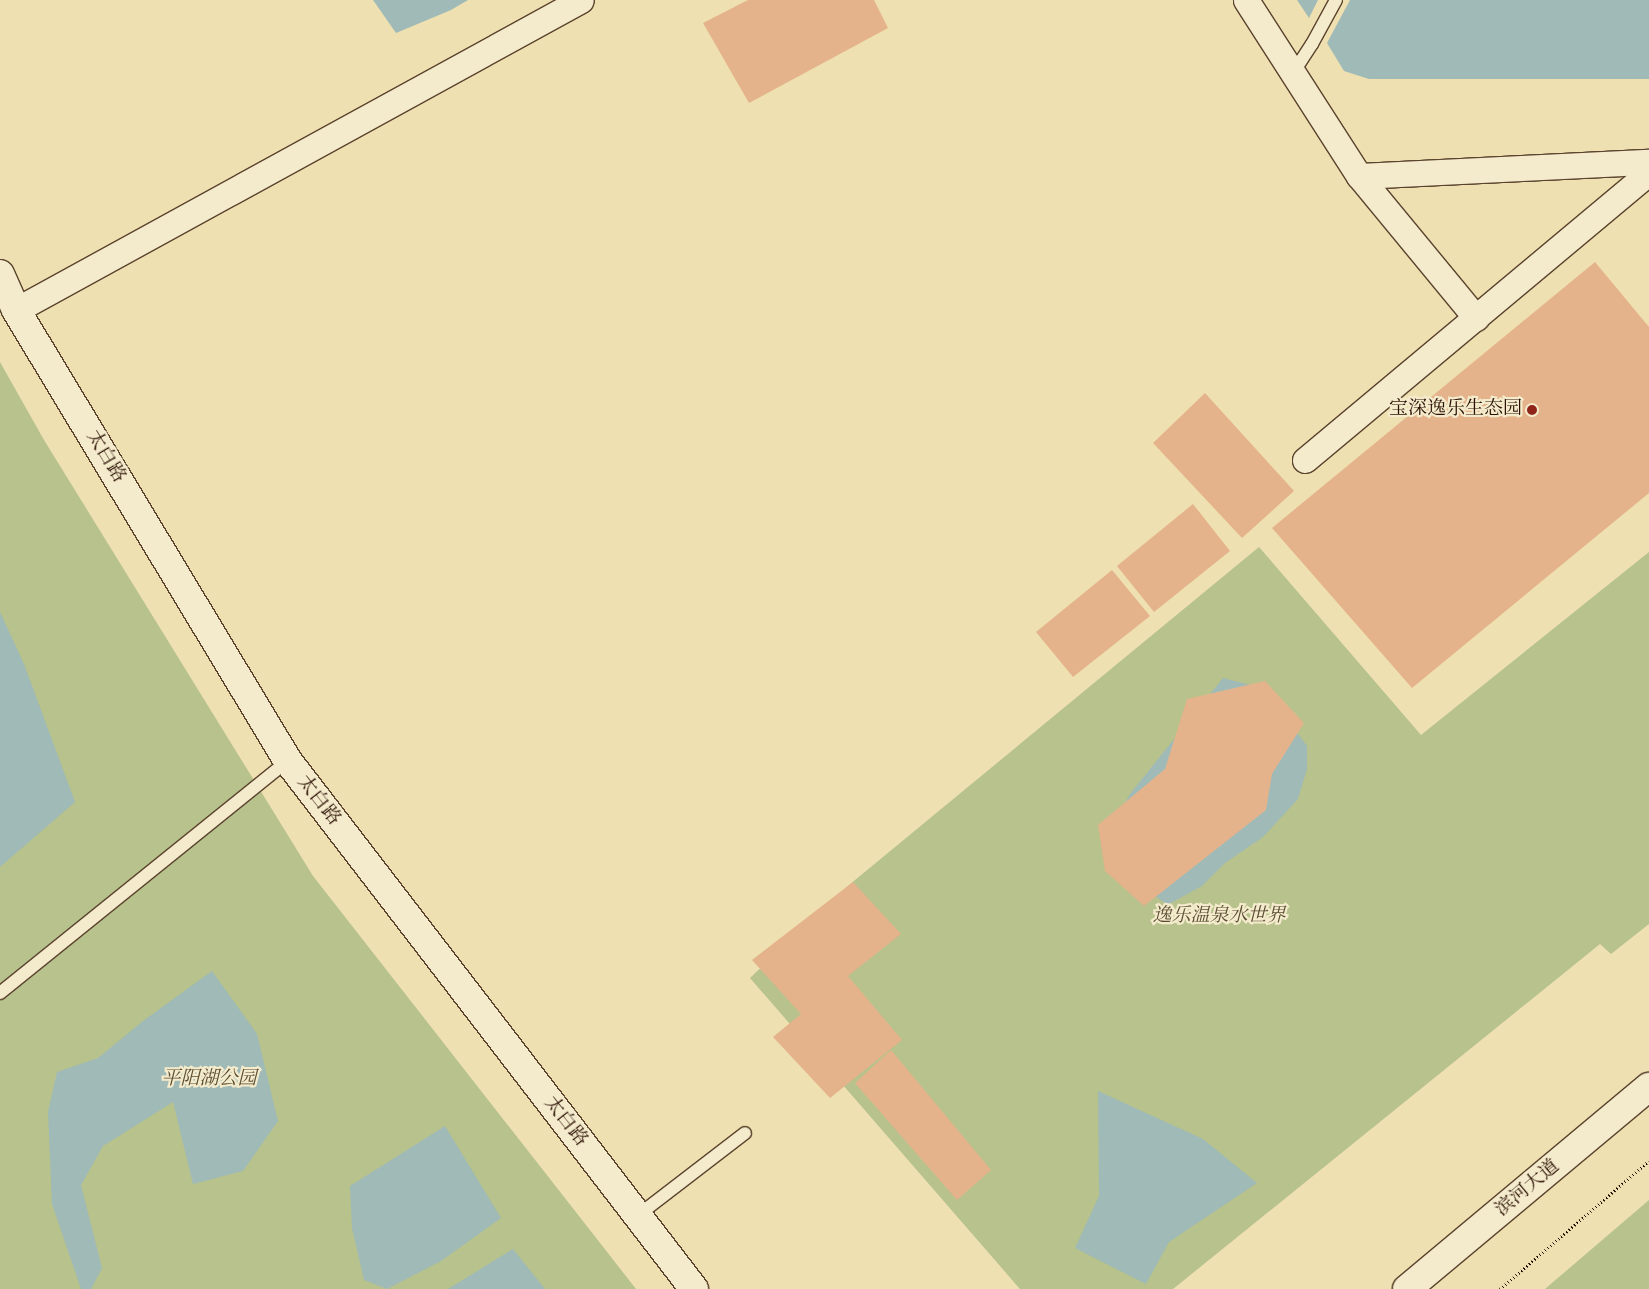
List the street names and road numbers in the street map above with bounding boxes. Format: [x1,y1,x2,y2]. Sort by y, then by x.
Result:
street label: 太白路 [81,427,129,487]
street label: 太白路 [291,772,345,830]
street label: 太白路 [538,1093,592,1151]
street label: 滨河大道 [1492,1156,1564,1222]

